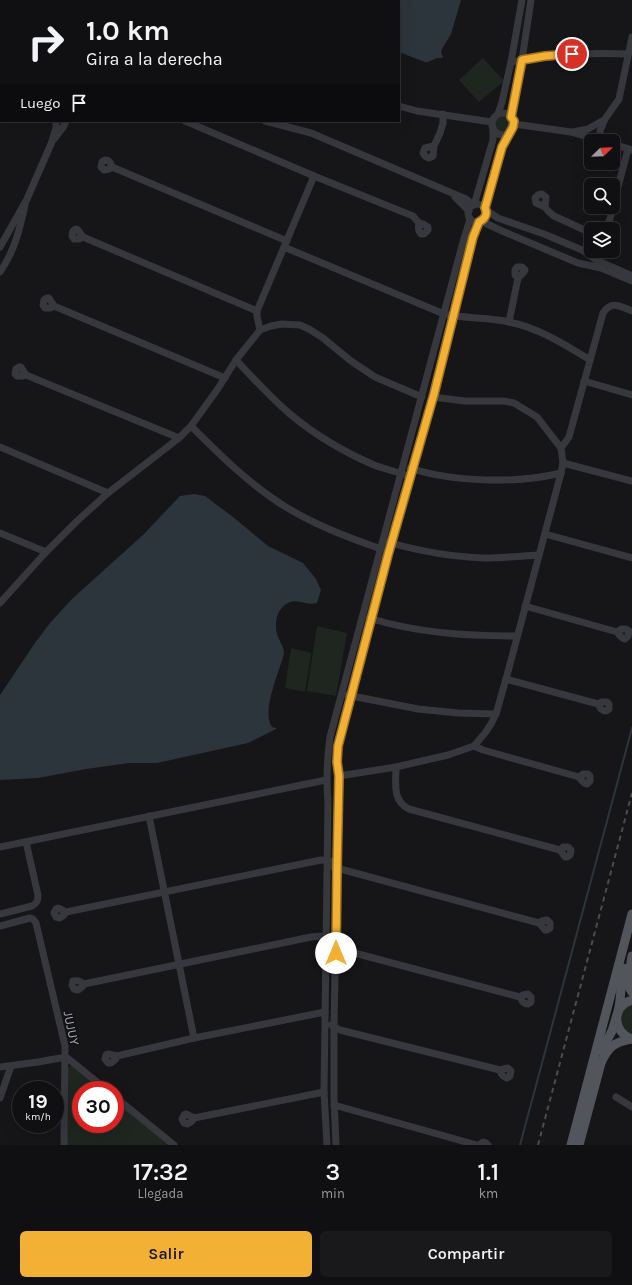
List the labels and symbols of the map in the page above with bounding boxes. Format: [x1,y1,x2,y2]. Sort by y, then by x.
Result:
pin [555,37,589,71]
north arrow [584,134,620,170]
position arrow [315,932,357,974]
street label: JUJUY [61,1010,82,1047]
speed limit sign: 30 [72,1081,124,1133]

